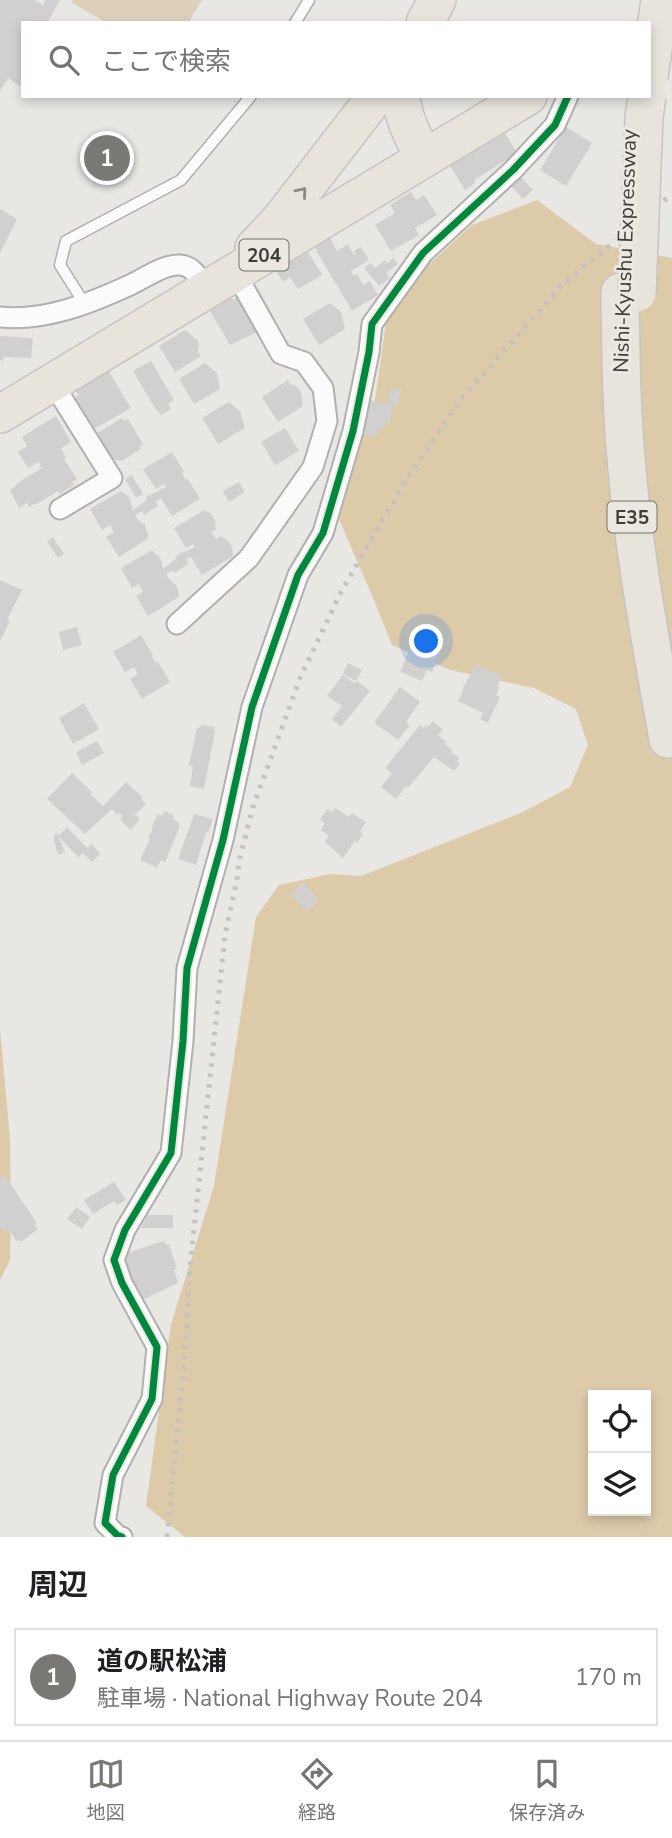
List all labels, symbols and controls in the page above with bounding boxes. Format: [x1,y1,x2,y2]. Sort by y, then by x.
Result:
search box [21,21,651,98]
icon: search [45,41,83,79]
text: ここで検索 [101,44,231,79]
street label: Nishi-Kyushu Expressway [607,128,643,373]
pin: 1 [84,132,130,184]
one-way arrow [294,188,307,200]
road number: 204 [240,240,288,270]
road number: E35 [608,502,656,532]
your location [409,624,443,658]
map controls [588,1390,651,1516]
button: locate [588,1390,651,1453]
button: layers [588,1453,651,1516]
text: 周辺 [28,1565,88,1606]
text: 道の駅松浦 [97,1644,227,1679]
text: 1 [46,1662,60,1693]
text: 170 m [575,1662,642,1693]
text: 駐車場 · National Highway Route 204 [97,1683,483,1714]
tab: 地図 [87,1755,125,1826]
tab: 経路 [298,1755,336,1826]
tab: 保存済み [509,1755,585,1826]

